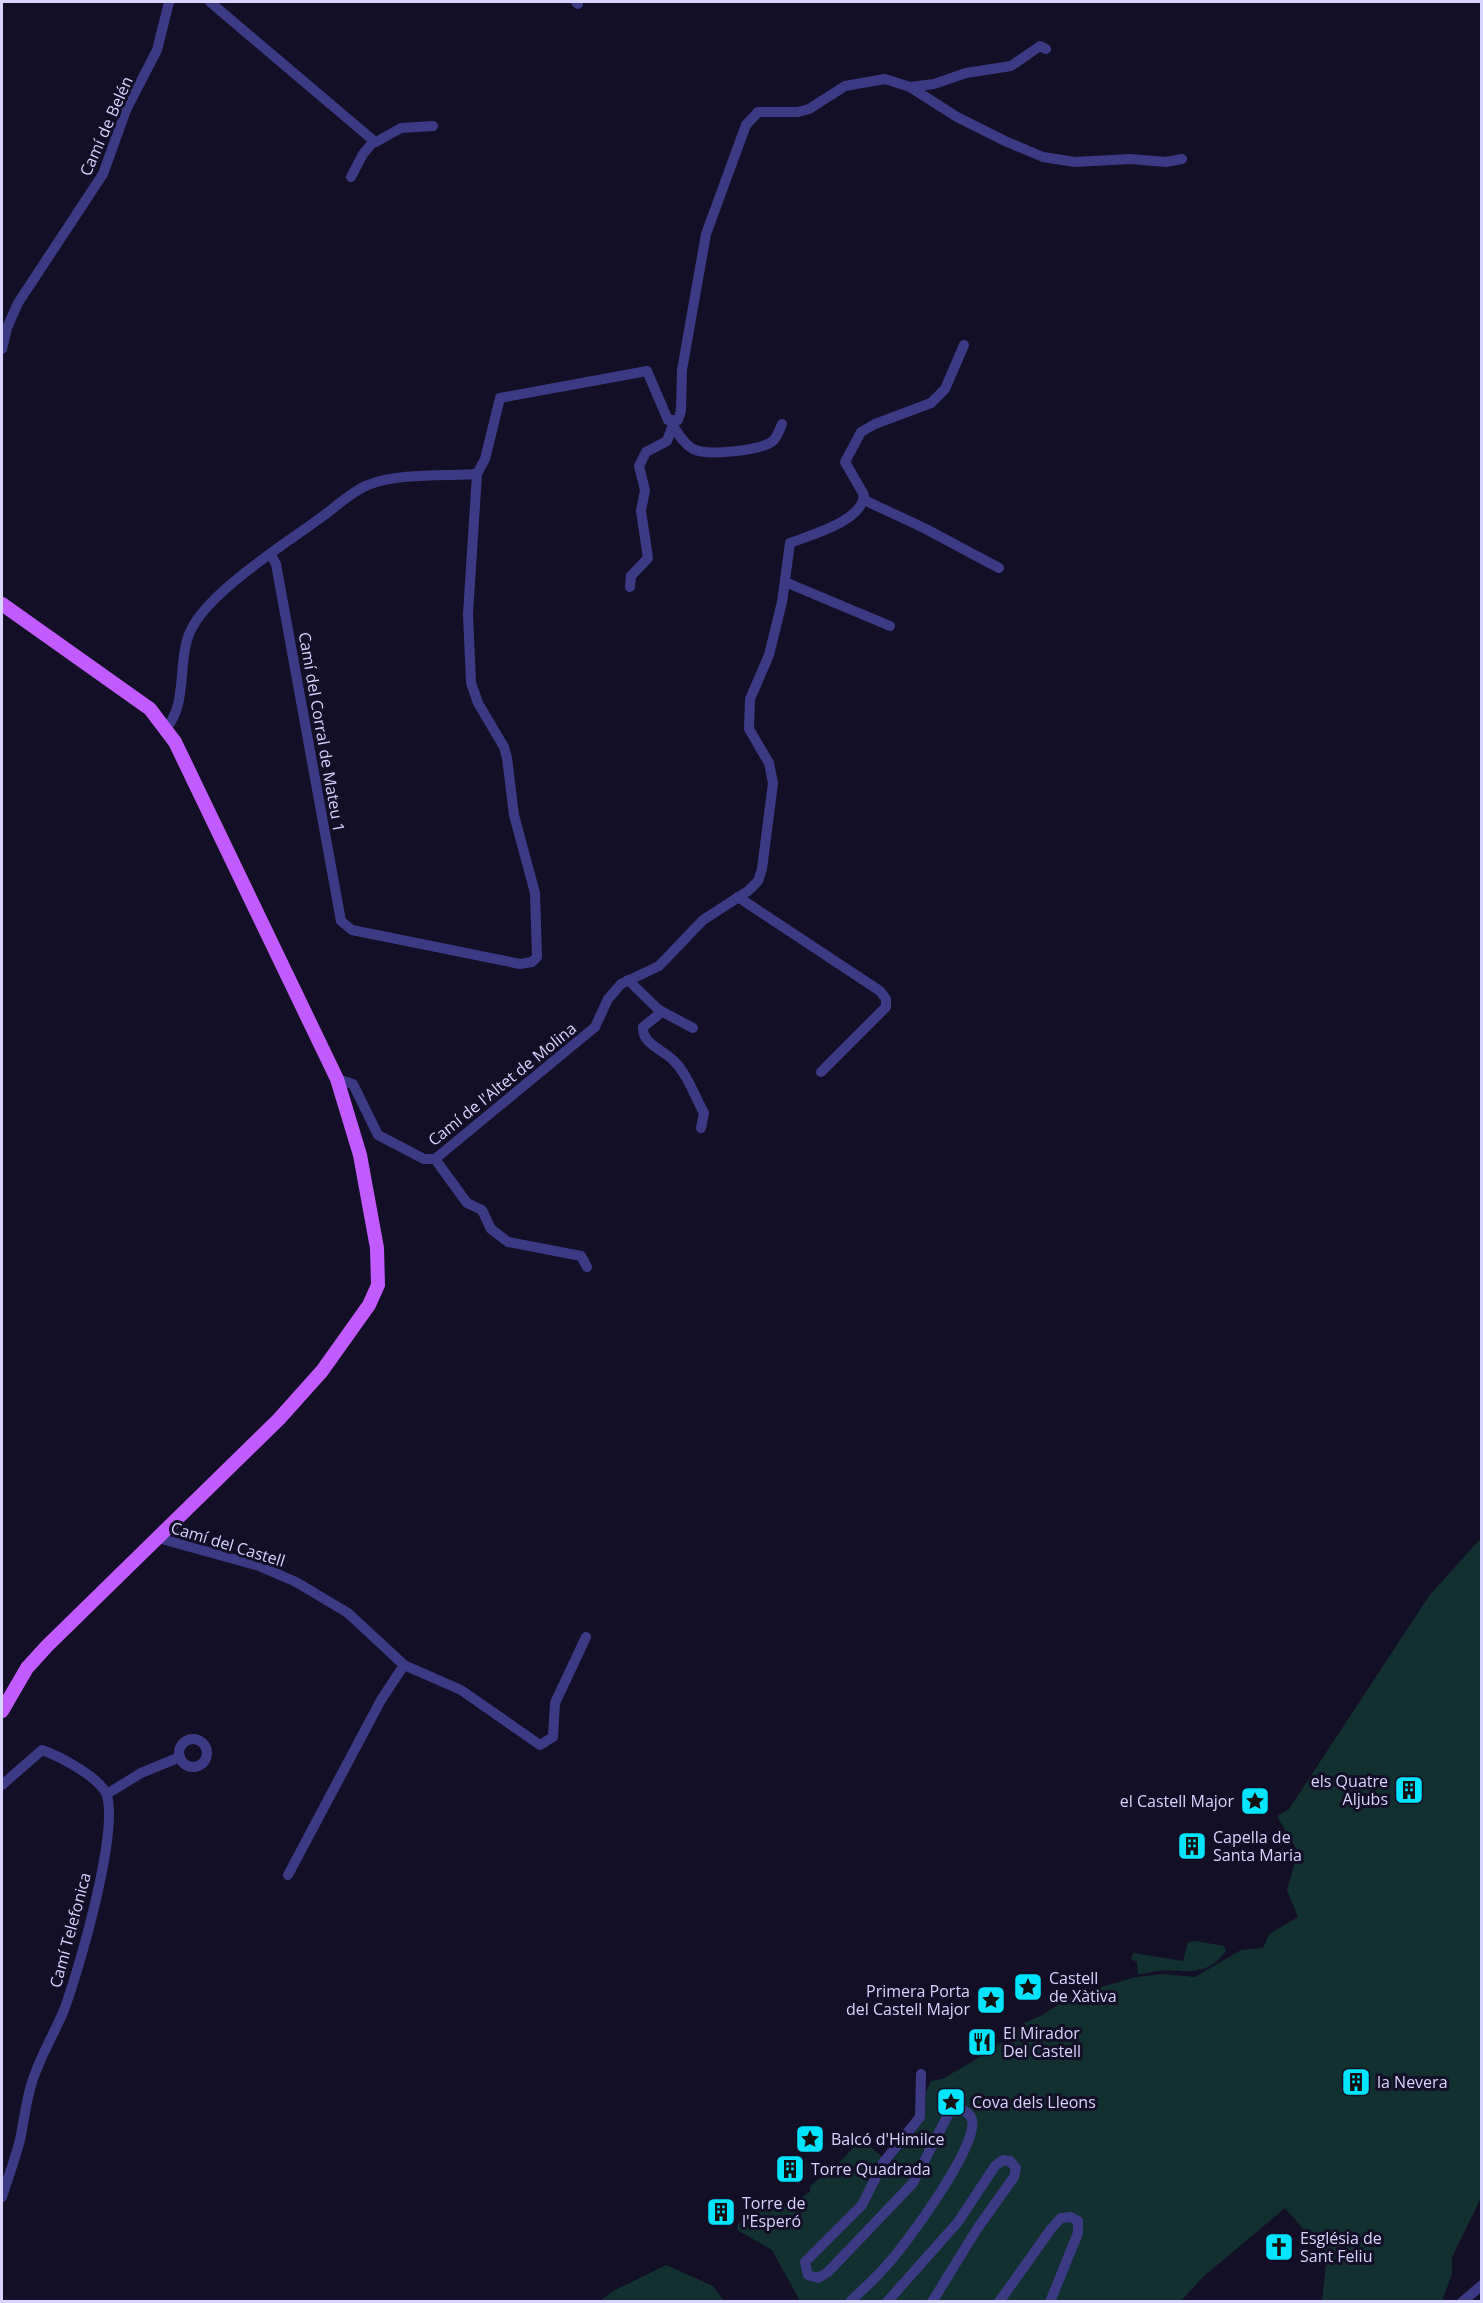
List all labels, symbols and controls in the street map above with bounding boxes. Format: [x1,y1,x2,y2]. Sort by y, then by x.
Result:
street label: Camí de Belén [74,73,138,179]
street label: Camí del Corral de Mateu 1 [294,630,350,834]
street label: Camí de l'Altet de Molina [423,1017,581,1151]
street label: Camí del Castell [168,1516,288,1572]
place label: els Quatre Aljubs [1311,1770,1388,1810]
building icon: els Quatre Aljubs [1393,1774,1425,1806]
place icon: el Castell Major [1239,1785,1271,1817]
place label: el Castell Major [1120,1790,1234,1812]
place label: Capella de Santa Maria [1213,1826,1302,1866]
building icon: Capella de Santa Maria [1176,1830,1208,1862]
street label: Camí Telefonica [44,1870,96,1990]
place label: Castell de Xàtiva [1049,1967,1117,2007]
place icon: Castell de Xàtiva [1012,1971,1044,2003]
place label: Primera Porta del Castell Major [846,1980,970,2020]
place icon: Primera Porta del Castell Major [975,1984,1007,2016]
place label: El Mirador Del Castell [1003,2022,1081,2062]
restaurant icon: El Mirador Del Castell [966,2026,998,2058]
building icon: la Nevera [1340,2066,1372,2098]
place label: la Nevera [1377,2071,1448,2093]
place icon: Cova dels Lleons [935,2086,967,2118]
place label: Cova dels Lleons [972,2091,1096,2113]
place icon: Balcó d'Himilce [794,2123,826,2155]
place label: Balcó d'Himilce [831,2128,944,2150]
building icon: Torre Quadrada [774,2153,806,2185]
place label: Torre Quadrada [811,2158,931,2180]
place label: Torre de l'Esperó [742,2192,805,2232]
building icon: Torre de l'Esperó [705,2196,737,2228]
place label: Església de Sant Feliu [1300,2227,1382,2267]
church icon: Església de Sant Feliu [1263,2231,1295,2263]

